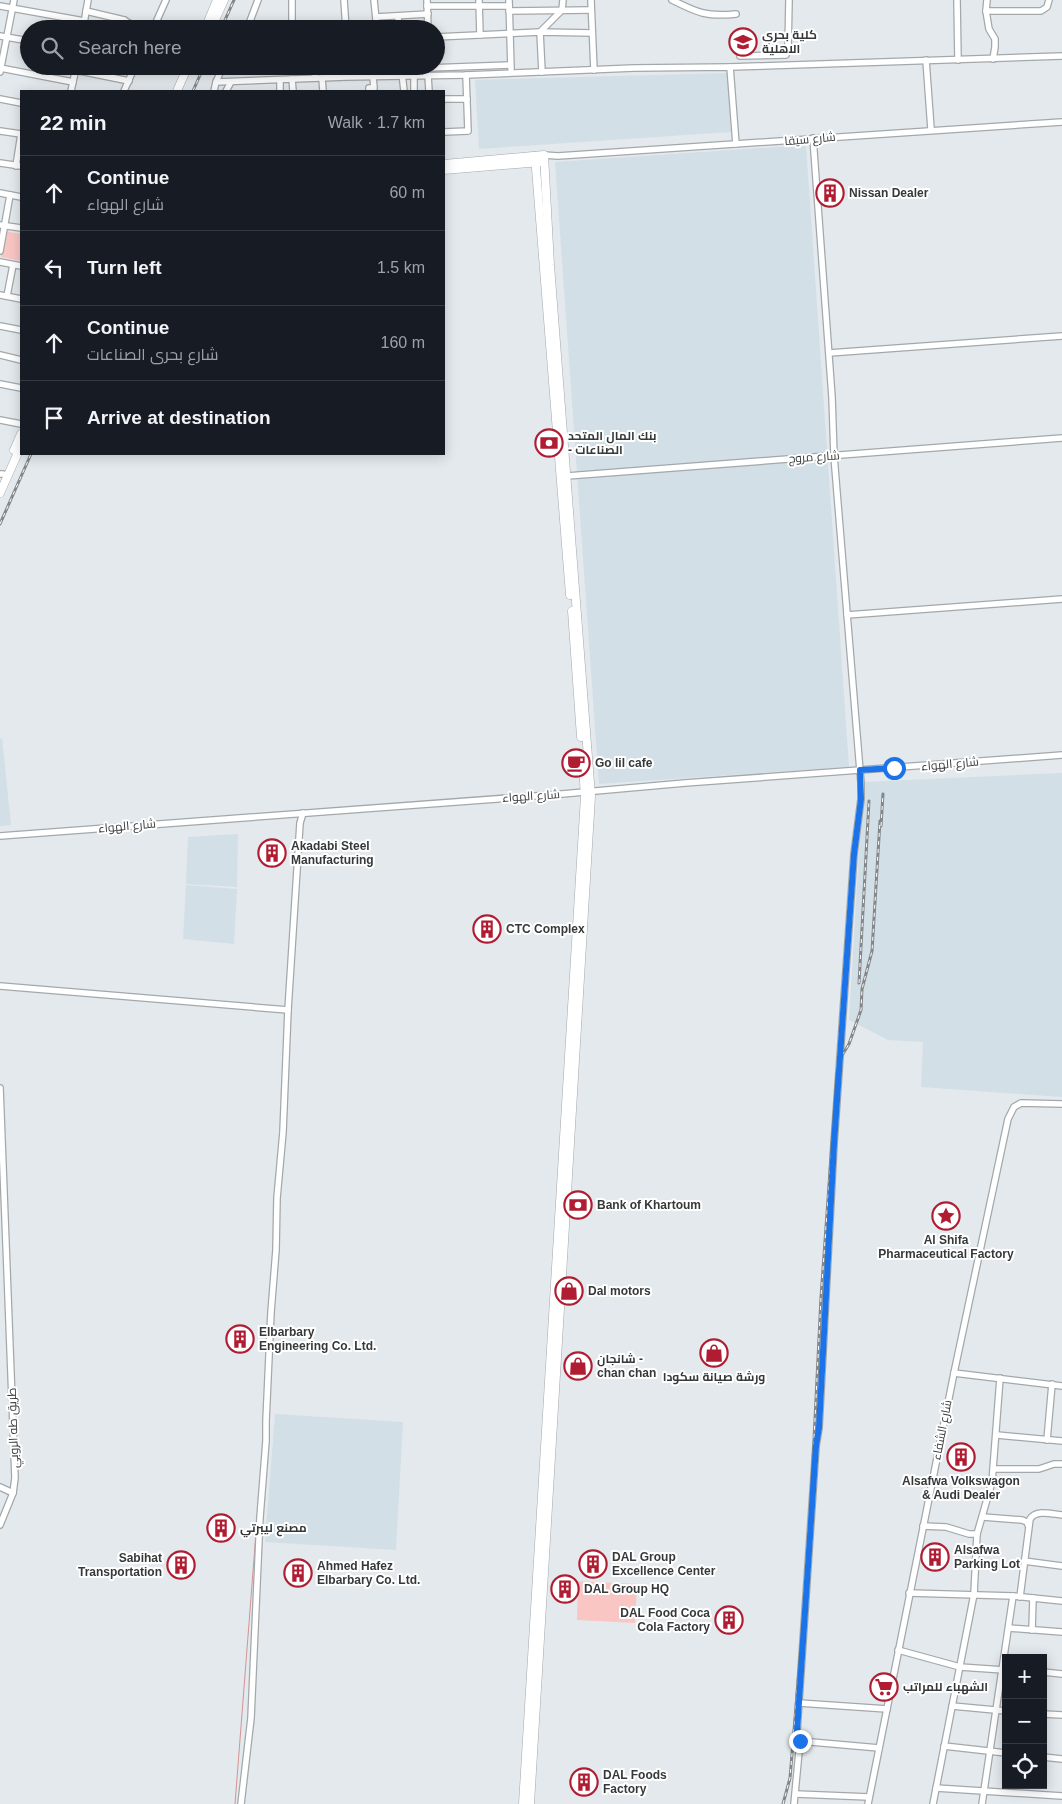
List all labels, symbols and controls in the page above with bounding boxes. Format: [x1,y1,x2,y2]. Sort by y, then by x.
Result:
search box [20,20,445,75]
school or university icon: كلية بحري الاهلية [728,27,758,57]
place label: كلية بحري الاهلية [762,28,817,56]
icon: search [38,34,66,62]
text: Search here [78,37,182,58]
text: 22 min [40,111,107,134]
text: Walk · 1.7 km [328,114,425,131]
street label: شارع سيقا [784,130,836,149]
text: Continue [87,167,169,188]
building icon: Nissan Dealer [815,178,845,208]
icon: ahead [40,179,68,207]
text: 60 m [389,184,425,201]
place label: Nissan Dealer [849,186,929,200]
text: شارع الهواء [87,196,164,213]
icon: left [40,254,68,282]
text: Turn left [87,257,162,278]
text: 1.5 km [377,259,425,276]
text: Continue [87,317,169,338]
icon: ahead [40,329,68,357]
text: 160 m [381,334,425,351]
text: شارع بحرى الصناعات [87,346,219,363]
icon: arrive [40,404,68,432]
text: Arrive at destination [87,407,271,428]
bank icon: بنك المال المتحد - الصناعات [534,428,564,458]
place label: بنك المال المتحد - الصناعات [568,429,657,457]
street label: شارع مروج [788,448,840,467]
cafe icon: Go lil cafe [561,748,591,778]
street label: شارع الهواء [921,755,980,774]
place label: Go lil cafe [595,756,653,770]
route start [883,757,906,780]
street label: شارع الهواء [502,787,560,806]
street label: شارع الهواء [98,817,157,836]
building icon: Akadabi Steel Manufacturing [257,838,287,868]
place label: Akadabi Steel Manufacturing [291,839,374,867]
building icon: CTC Complex [472,914,502,944]
place label: CTC Complex [506,922,585,936]
bank icon: Bank of Khartoum [563,1190,593,1220]
place label: Bank of Khartoum [597,1198,701,1212]
place icon: Al Shifa Pharmaceutical Factory [931,1201,961,1231]
place label: Al Shifa Pharmaceutical Factory [878,1233,1014,1261]
shop icon: Dal motors [554,1276,584,1306]
place label: Dal motors [588,1284,651,1298]
building icon: Elbarbary Engineering Co. Ltd. [225,1324,255,1354]
place label: Elbarbary Engineering Co. Ltd. [259,1325,376,1353]
shop icon: ورشة صيانة سكودا [699,1338,729,1368]
shop icon: شانجان - chan chan [563,1351,593,1381]
place label: شانجان - chan chan [597,1352,656,1380]
place label: ورشة صيانة سكودا [663,1370,765,1385]
street label: طريق طه الروبي [5,1387,24,1468]
street label: شارع الشفاء [929,1399,956,1462]
building icon: Alsafwa Volkswagon & Audi Dealer [946,1442,976,1472]
place label: Alsafwa Volkswagon & Audi Dealer [902,1474,1020,1502]
building icon: مصنع ليبرتي [206,1513,236,1543]
place label: مصنع ليبرتي [240,1521,307,1538]
building icon: Alsafwa Parking Lot [920,1542,950,1572]
place label: Alsafwa Parking Lot [954,1543,1020,1571]
building icon: DAL Group Excellence Center [578,1549,608,1579]
building icon: Sabihat Transportation [166,1550,196,1580]
place label: DAL Group Excellence Center [612,1550,716,1578]
place label: Sabihat Transportation [78,1551,162,1579]
building icon: Ahmed Hafez Elbarbary Co. Ltd. [283,1558,313,1588]
place label: Ahmed Hafez Elbarbary Co. Ltd. [317,1559,420,1587]
building icon: DAL Group HQ [550,1574,580,1604]
place label: DAL Group HQ [584,1582,669,1596]
building icon: DAL Food Coca Cola Factory [714,1605,744,1635]
place label: DAL Food Coca Cola Factory [620,1606,710,1634]
map controls [1002,1654,1047,1789]
button: + [1002,1654,1047,1699]
supermarket icon: الشهباء للمراتب [869,1672,899,1702]
place label: الشهباء للمراتب [903,1680,988,1695]
button: − [1002,1699,1047,1744]
route end [789,1730,812,1753]
button: locate [1002,1744,1047,1789]
building icon: DAL Foods Factory [569,1767,599,1797]
place label: DAL Foods Factory [603,1768,667,1796]

